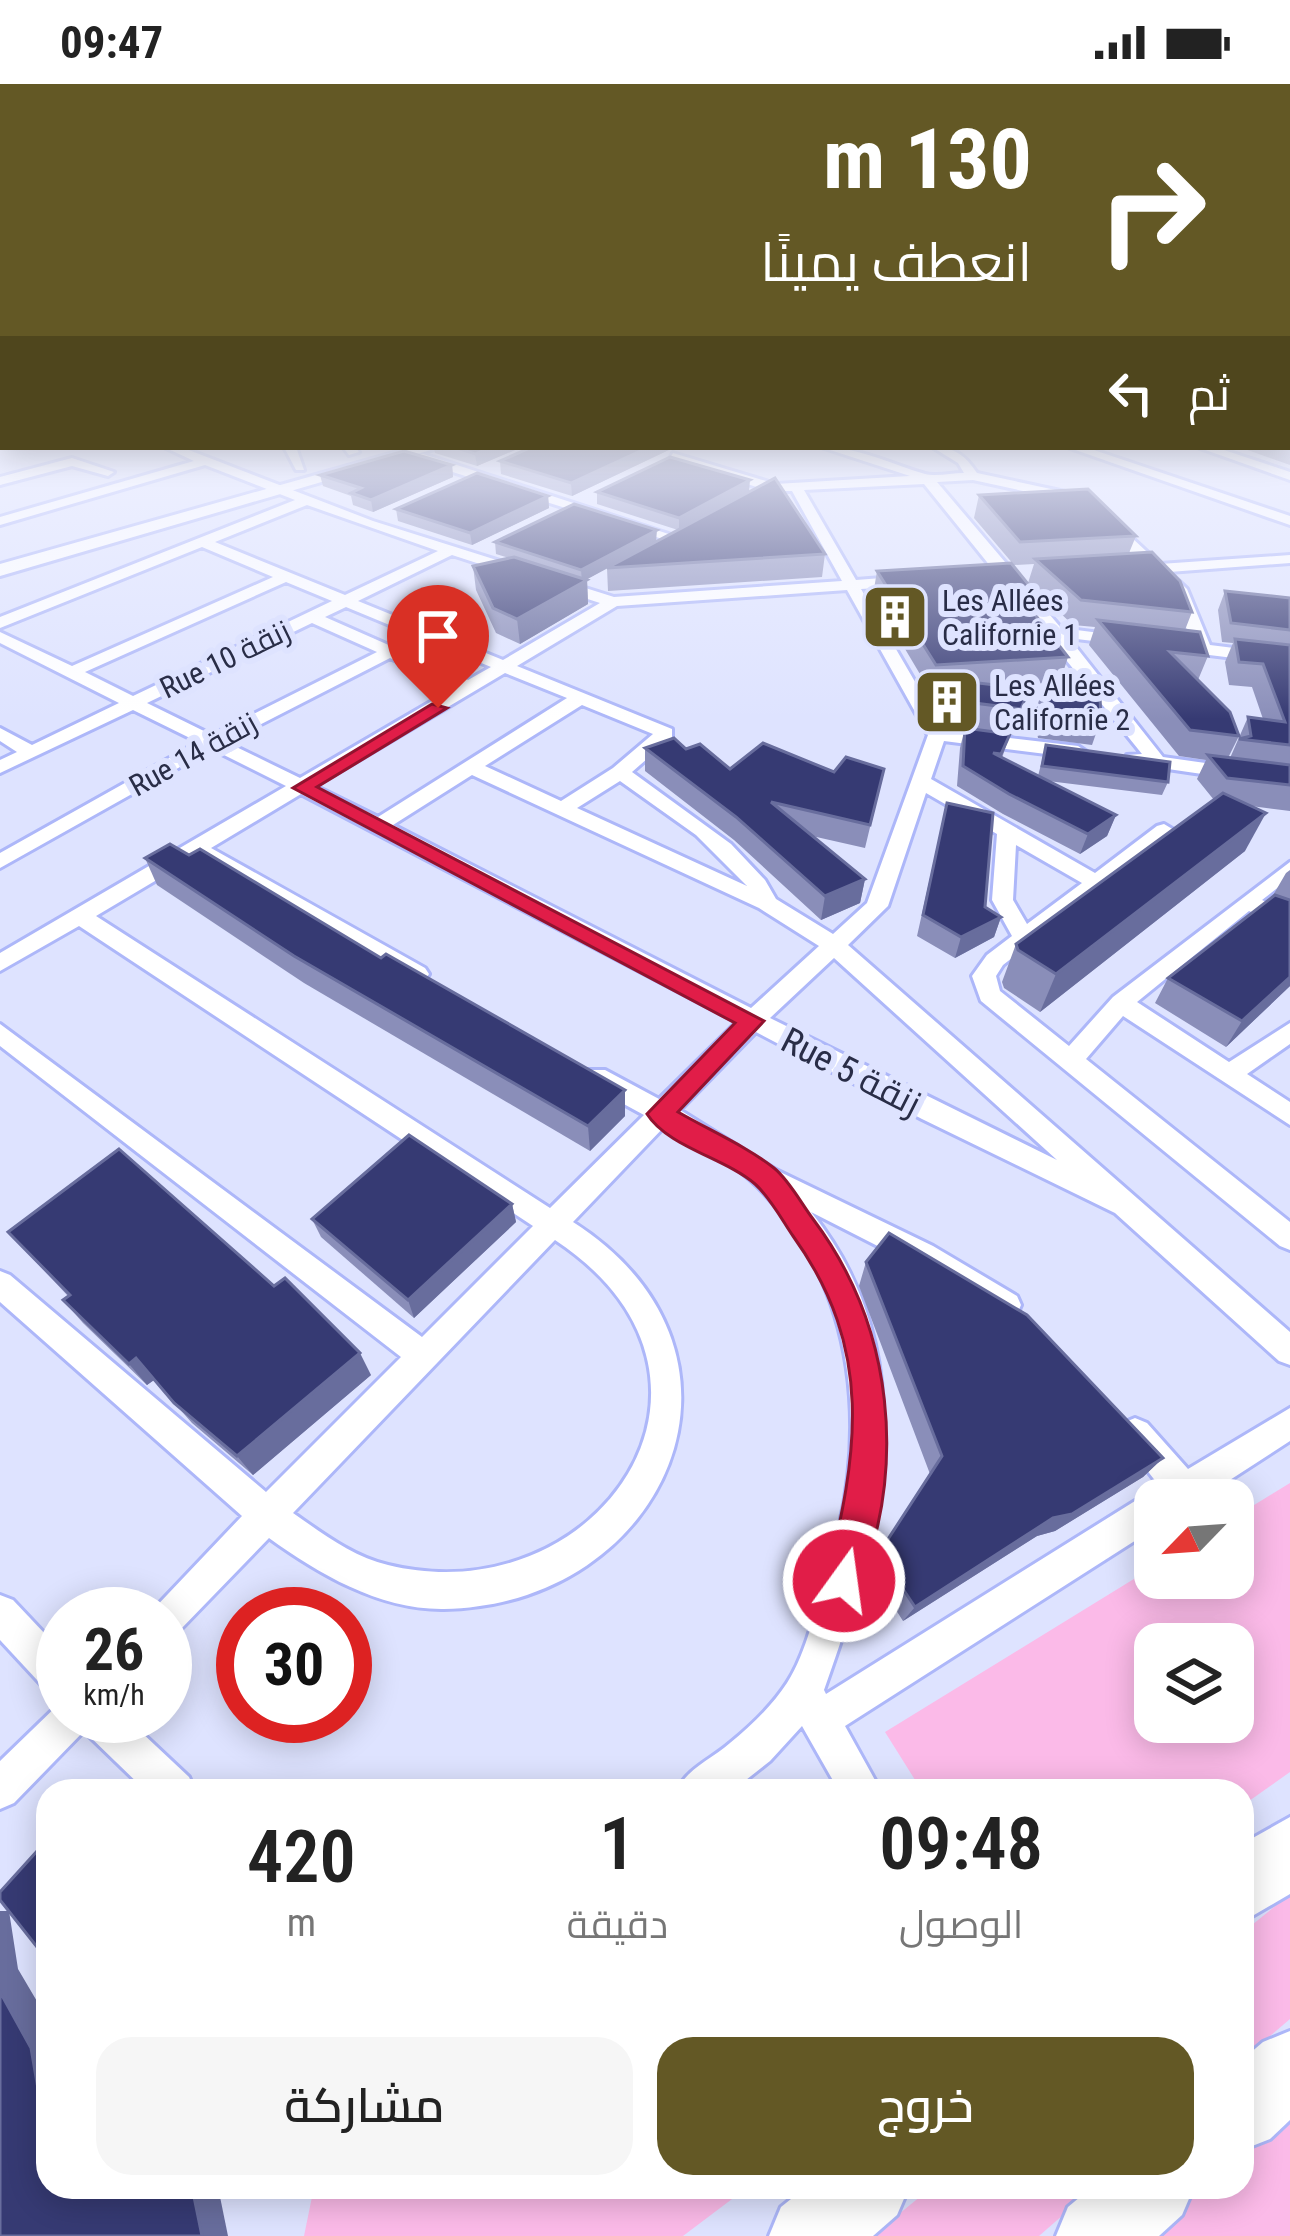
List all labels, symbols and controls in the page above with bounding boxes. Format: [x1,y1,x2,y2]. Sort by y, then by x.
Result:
text: 09:47 [60,16,163,69]
text: 130 m [823,110,1032,209]
icon: right [1074,132,1230,288]
text: انعطف يمينًا [760,231,1032,294]
icon: left [1098,360,1164,426]
text: ثم [1188,368,1230,421]
building icon: Les Allées Californie 1 [860,582,930,652]
place label: Les Allées Californie 1 [942,583,1078,652]
pin [387,585,489,708]
icon: arrive [405,603,471,669]
street label: Rue 10 زنقة [154,613,296,705]
building icon: Les Allées Californie 2 [912,667,982,737]
place label: Les Allées Californie 2 [994,668,1130,737]
street label: Rue 14 زنقة [123,705,263,803]
street label: Rue 5 زنقة [774,1019,928,1125]
north arrow [1134,1479,1254,1599]
map controls [1134,1479,1254,1743]
position arrow [781,1518,907,1644]
speed limit sign: 30 [216,1587,372,1743]
text: 26 [84,1614,144,1685]
button: layers [1134,1623,1254,1743]
text: km/h [83,1677,145,1712]
text: 1 [599,1802,636,1887]
text: 09:48 [879,1802,1043,1887]
text: 420 [247,1815,356,1900]
text: m [287,1900,316,1946]
text: دقيقة [567,1902,668,1948]
text: الوصول [899,1902,1023,1948]
button: مشاركة [96,2037,633,2175]
button: خروج [657,2037,1194,2175]

